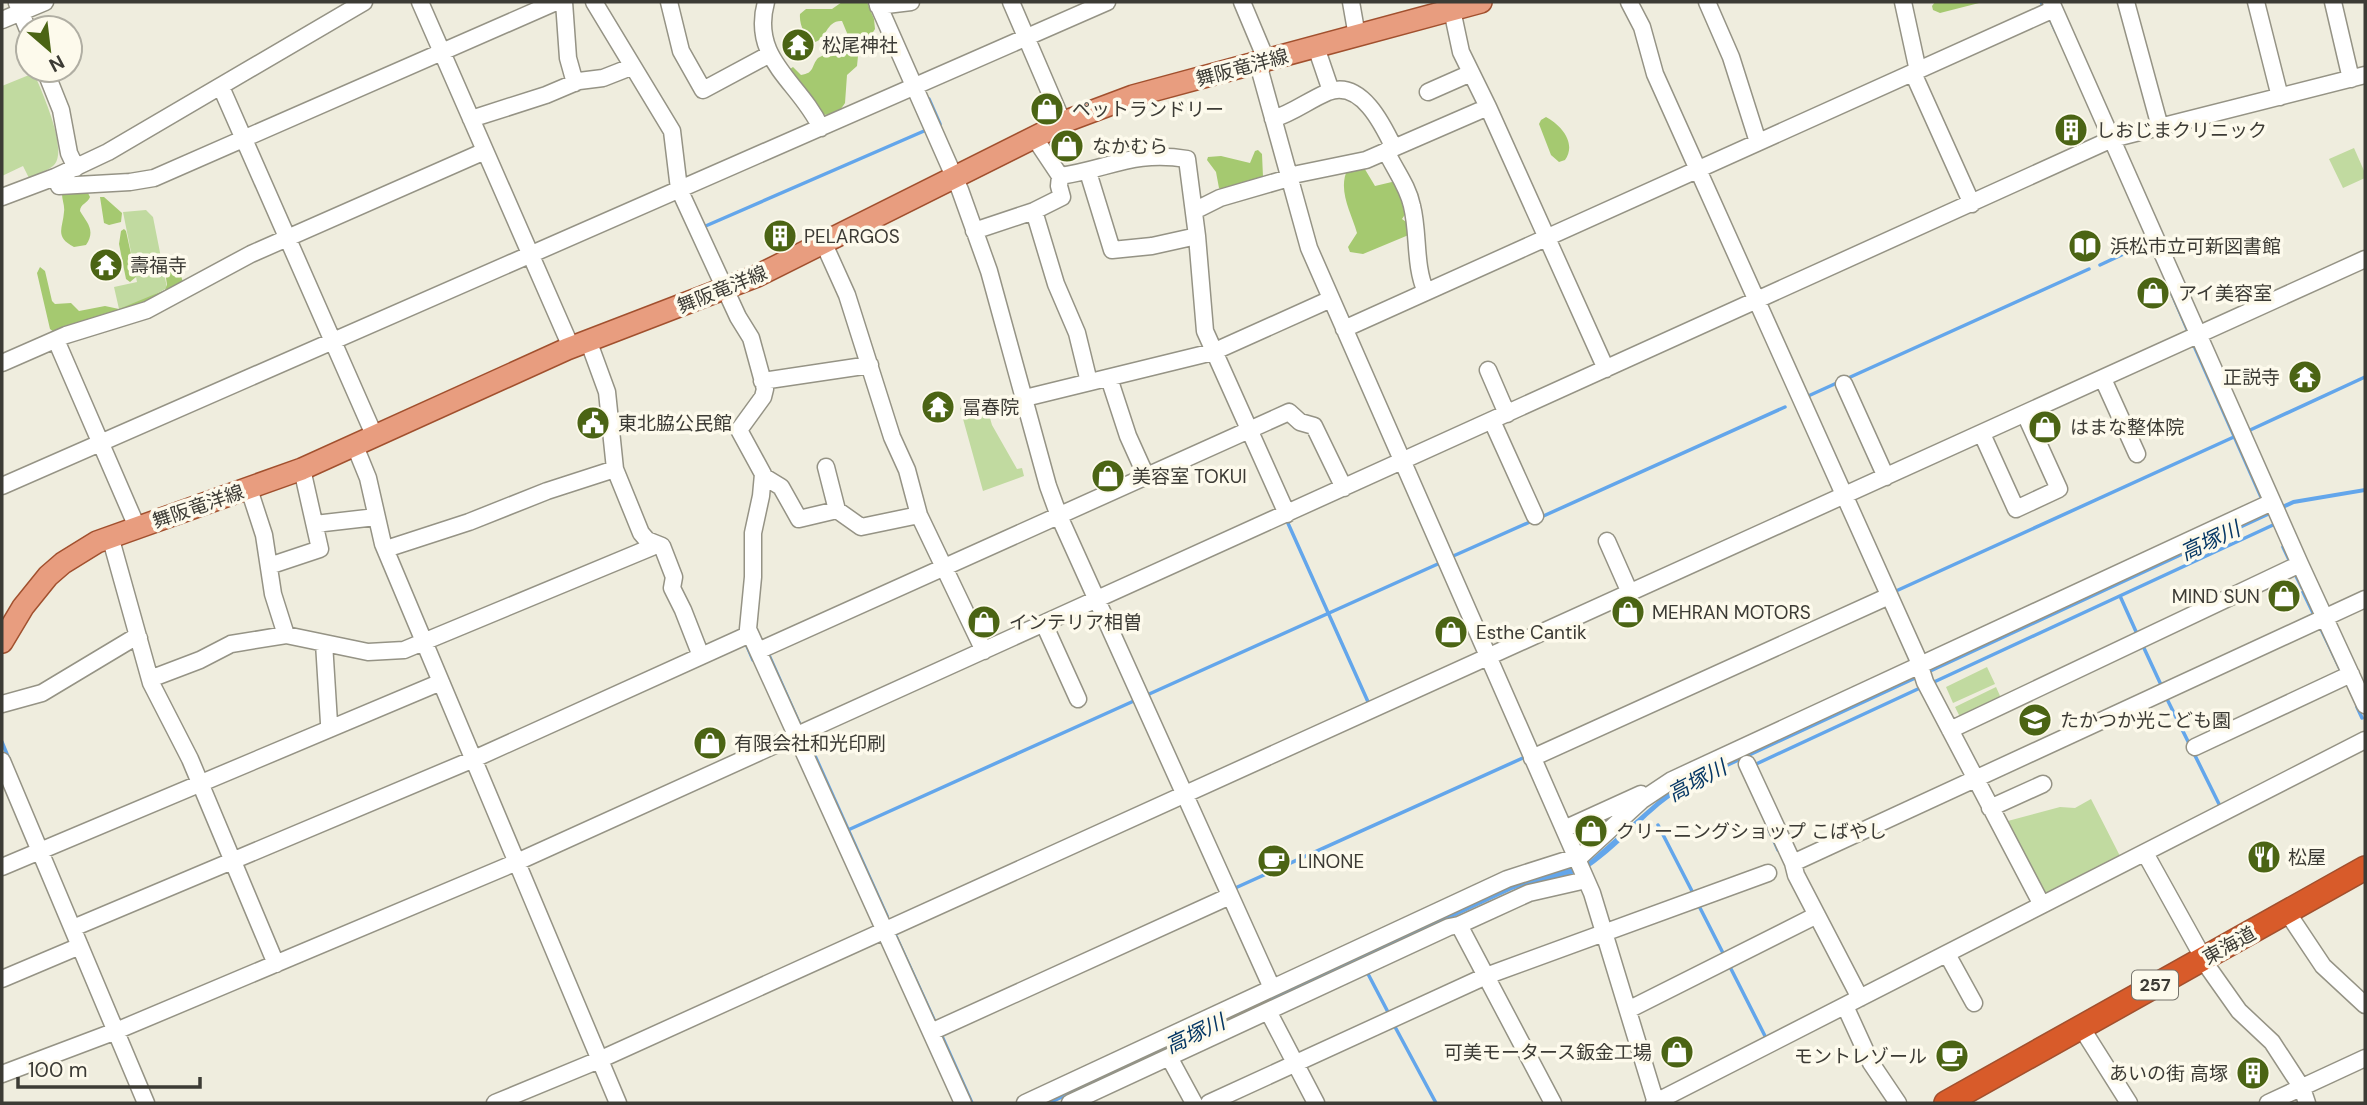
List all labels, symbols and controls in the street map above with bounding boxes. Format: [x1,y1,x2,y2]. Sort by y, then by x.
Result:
north arrow [14,14,84,84]
temple icon: 松尾神社 [779,26,817,64]
place label: 松尾神社 [822,33,898,58]
street label: 舞阪竜洋線 [1193,43,1291,92]
text: N [45,49,69,78]
shop icon: ペットランドリー [1028,90,1066,128]
place label: ペットランドリー [1072,97,1224,122]
building icon: しおじまクリニック [2052,111,2090,149]
place label: しおじまクリニック [2096,118,2267,143]
shop icon: なかむら [1048,127,1086,165]
place label: なかむら [1092,134,1168,159]
building icon: PELARGOS [761,217,799,255]
place label: PELARGOS [804,224,900,249]
library icon: 浜松市立可新図書館 [2066,227,2104,265]
place label: 浜松市立可新図書館 [2110,234,2281,259]
temple icon: 壽福寺 [87,246,125,284]
place label: 壽福寺 [130,253,187,278]
street label: 舞阪竜洋線 [673,260,771,319]
shop icon: アイ美容室 [2134,274,2172,312]
place label: アイ美容室 [2178,281,2272,306]
temple icon: 正説寺 [2286,358,2324,396]
place label: 正説寺 [2223,365,2280,390]
temple icon: 冨春院 [919,388,957,426]
place label: 冨春院 [962,395,1019,420]
public building icon: 東北脇公民館 [574,404,612,442]
shop icon: はまな整体院 [2026,408,2064,446]
place label: 東北脇公民館 [618,411,732,436]
place label: はまな整体院 [2070,415,2184,440]
shop icon: 美容室 TOKUI [1089,457,1127,495]
place label: 美容室 TOKUI [1132,464,1247,489]
street label: 舞阪竜洋線 [149,479,247,534]
water label: 高塚川 [2176,514,2246,567]
shop icon: MIND SUN [2265,577,2303,615]
place label: MIND SUN [2172,584,2260,609]
shop icon: MEHRAN MOTORS [1609,593,1647,631]
place label: MEHRAN MOTORS [1652,600,1811,625]
shop icon: インテリア相曽 [965,603,1003,641]
place label: インテリア相曽 [1009,610,1142,635]
shop icon: Esthe Cantik [1432,613,1470,651]
place label: Esthe Cantik [1476,620,1587,645]
school or university icon: たかつか光こども園 [2016,701,2054,739]
place label: たかつか光こども園 [2060,708,2231,733]
shop icon: 有限会社和光印刷 [691,724,729,762]
place label: 有限会社和光印刷 [734,731,886,756]
water label: 高塚川 [1663,753,1733,808]
shop icon: クリーニングショップ こばやし [1572,812,1610,850]
place label: クリーニングショップ こばやし [1616,819,1887,844]
restaurant icon: 松屋 [2245,838,2283,876]
cafe icon: LINONE [1255,842,1293,880]
place label: 松屋 [2288,845,2326,870]
place label: LINONE [1298,849,1364,874]
street label: 東海道 [2198,921,2260,970]
road number: 257 [2132,970,2178,1000]
water label: 高塚川 [1161,1007,1231,1060]
shop icon: 可美モータース鈑金工場 [1658,1033,1696,1071]
cafe icon: モントレゾール [1933,1037,1971,1075]
place label: 可美モータース鈑金工場 [1444,1040,1652,1065]
place label: モントレゾール [1794,1044,1927,1069]
scale bar [18,1046,200,1090]
building icon: あいの街 高塚 [2234,1054,2272,1092]
text: 100 m [28,1056,88,1084]
place label: あいの街 高塚 [2109,1061,2228,1086]

